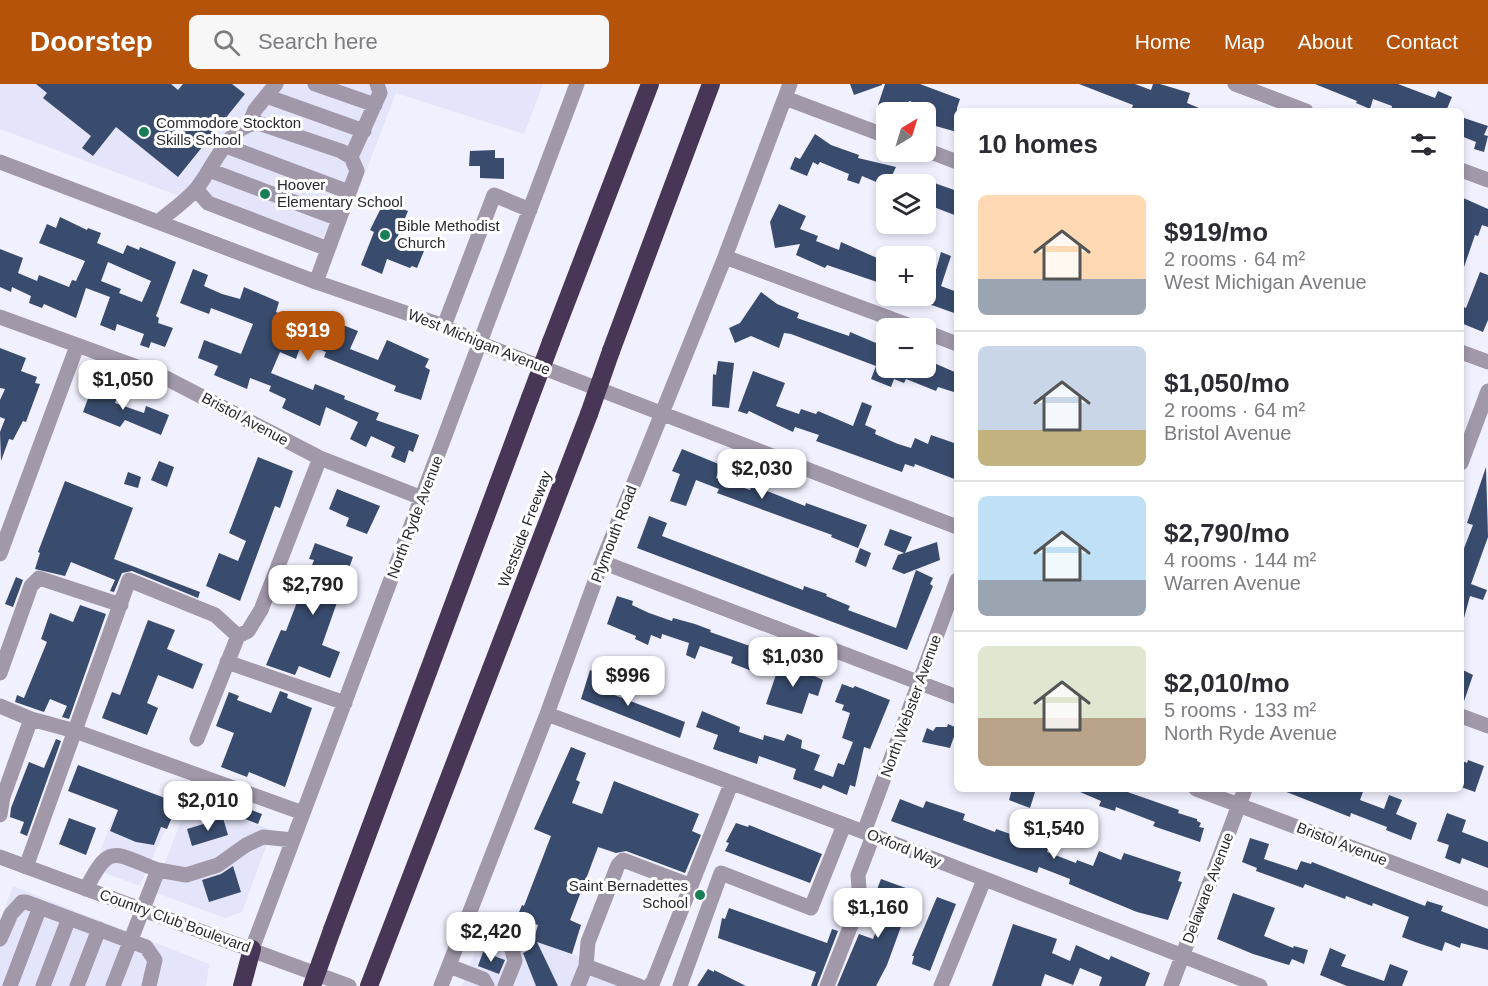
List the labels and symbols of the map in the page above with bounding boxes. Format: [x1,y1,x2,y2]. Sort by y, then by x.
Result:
north arrow [876,102,936,162]
place label: Commodore Stockton Skills School [156,114,301,148]
marker: Commodore Stockton Skills School [137,125,151,139]
place label: Hoover Elementary School [277,176,403,210]
marker: Hoover Elementary School [258,187,272,201]
place label: Bible Methodist Church [397,217,500,251]
marker: Bible Methodist Church [378,228,392,242]
street label: West Michigan Avenue [406,305,553,378]
pin: $919 [272,311,344,362]
pin: $1,050 [74,360,172,411]
street label: Bristol Avenue [199,389,291,449]
pin: $2,030 [713,449,811,500]
street label: North Ryde Avenue [383,453,446,580]
street label: Westside Freeway [495,468,555,589]
street label: Plymouth Road [587,483,640,585]
pin: $2,790 [264,565,362,616]
street label: North Webster Avenue [877,632,944,779]
pin: $1,030 [744,637,842,688]
pin: $996 [592,656,664,707]
pin: $2,010 [159,781,257,832]
pin: $1,540 [1005,809,1103,860]
street label: Bristol Avenue [1294,818,1390,869]
street label: Oxford Way [865,825,944,870]
street label: Delaware Avenue [1179,830,1236,946]
place label: Saint Bernadettes School [569,877,688,911]
street label: Country Club Boulevard [97,885,253,956]
marker: Saint Bernadettes School [693,888,707,902]
pin: $1,160 [829,888,927,939]
pin: $2,420 [442,912,540,963]

